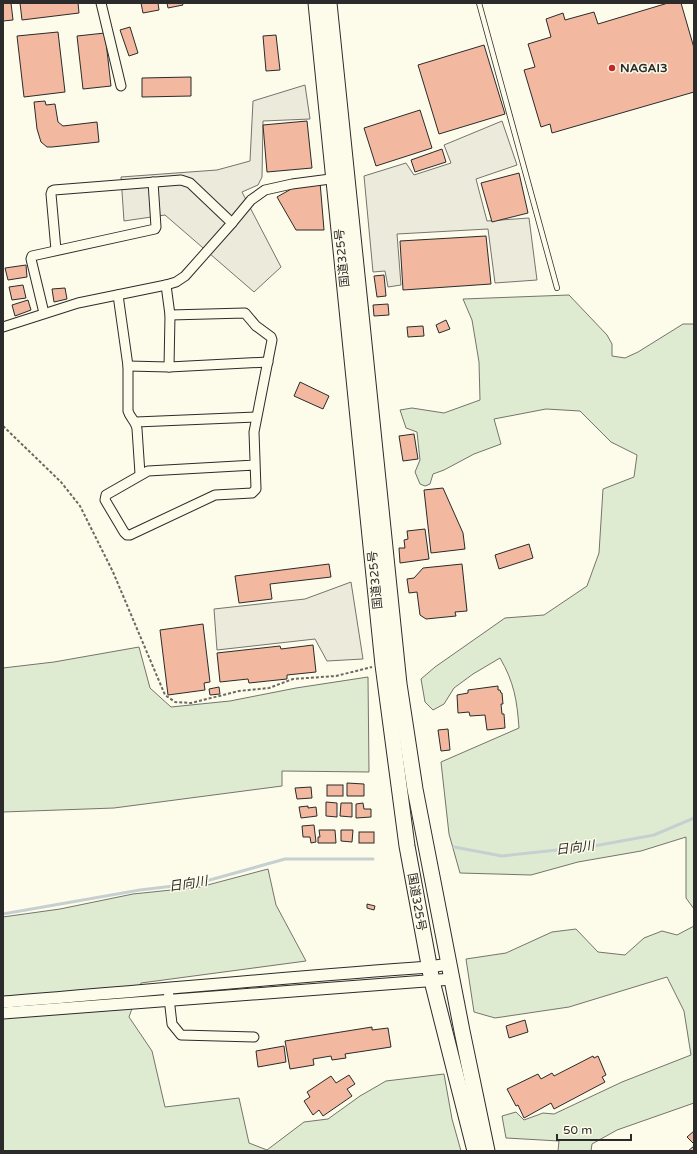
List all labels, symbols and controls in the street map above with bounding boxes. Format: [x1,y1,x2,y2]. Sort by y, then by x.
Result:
place label: NAGAI3 [620,61,667,75]
marker: NAGAI3 [607,63,617,73]
street label: 国道325号 [332,228,352,288]
street label: 国道325号 [365,550,385,610]
water label: 日向川 [555,837,597,858]
street label: 国道325号 [405,872,429,932]
water label: 日向川 [168,873,211,895]
scale bar [557,1116,631,1142]
text: 50 m [563,1123,592,1137]

